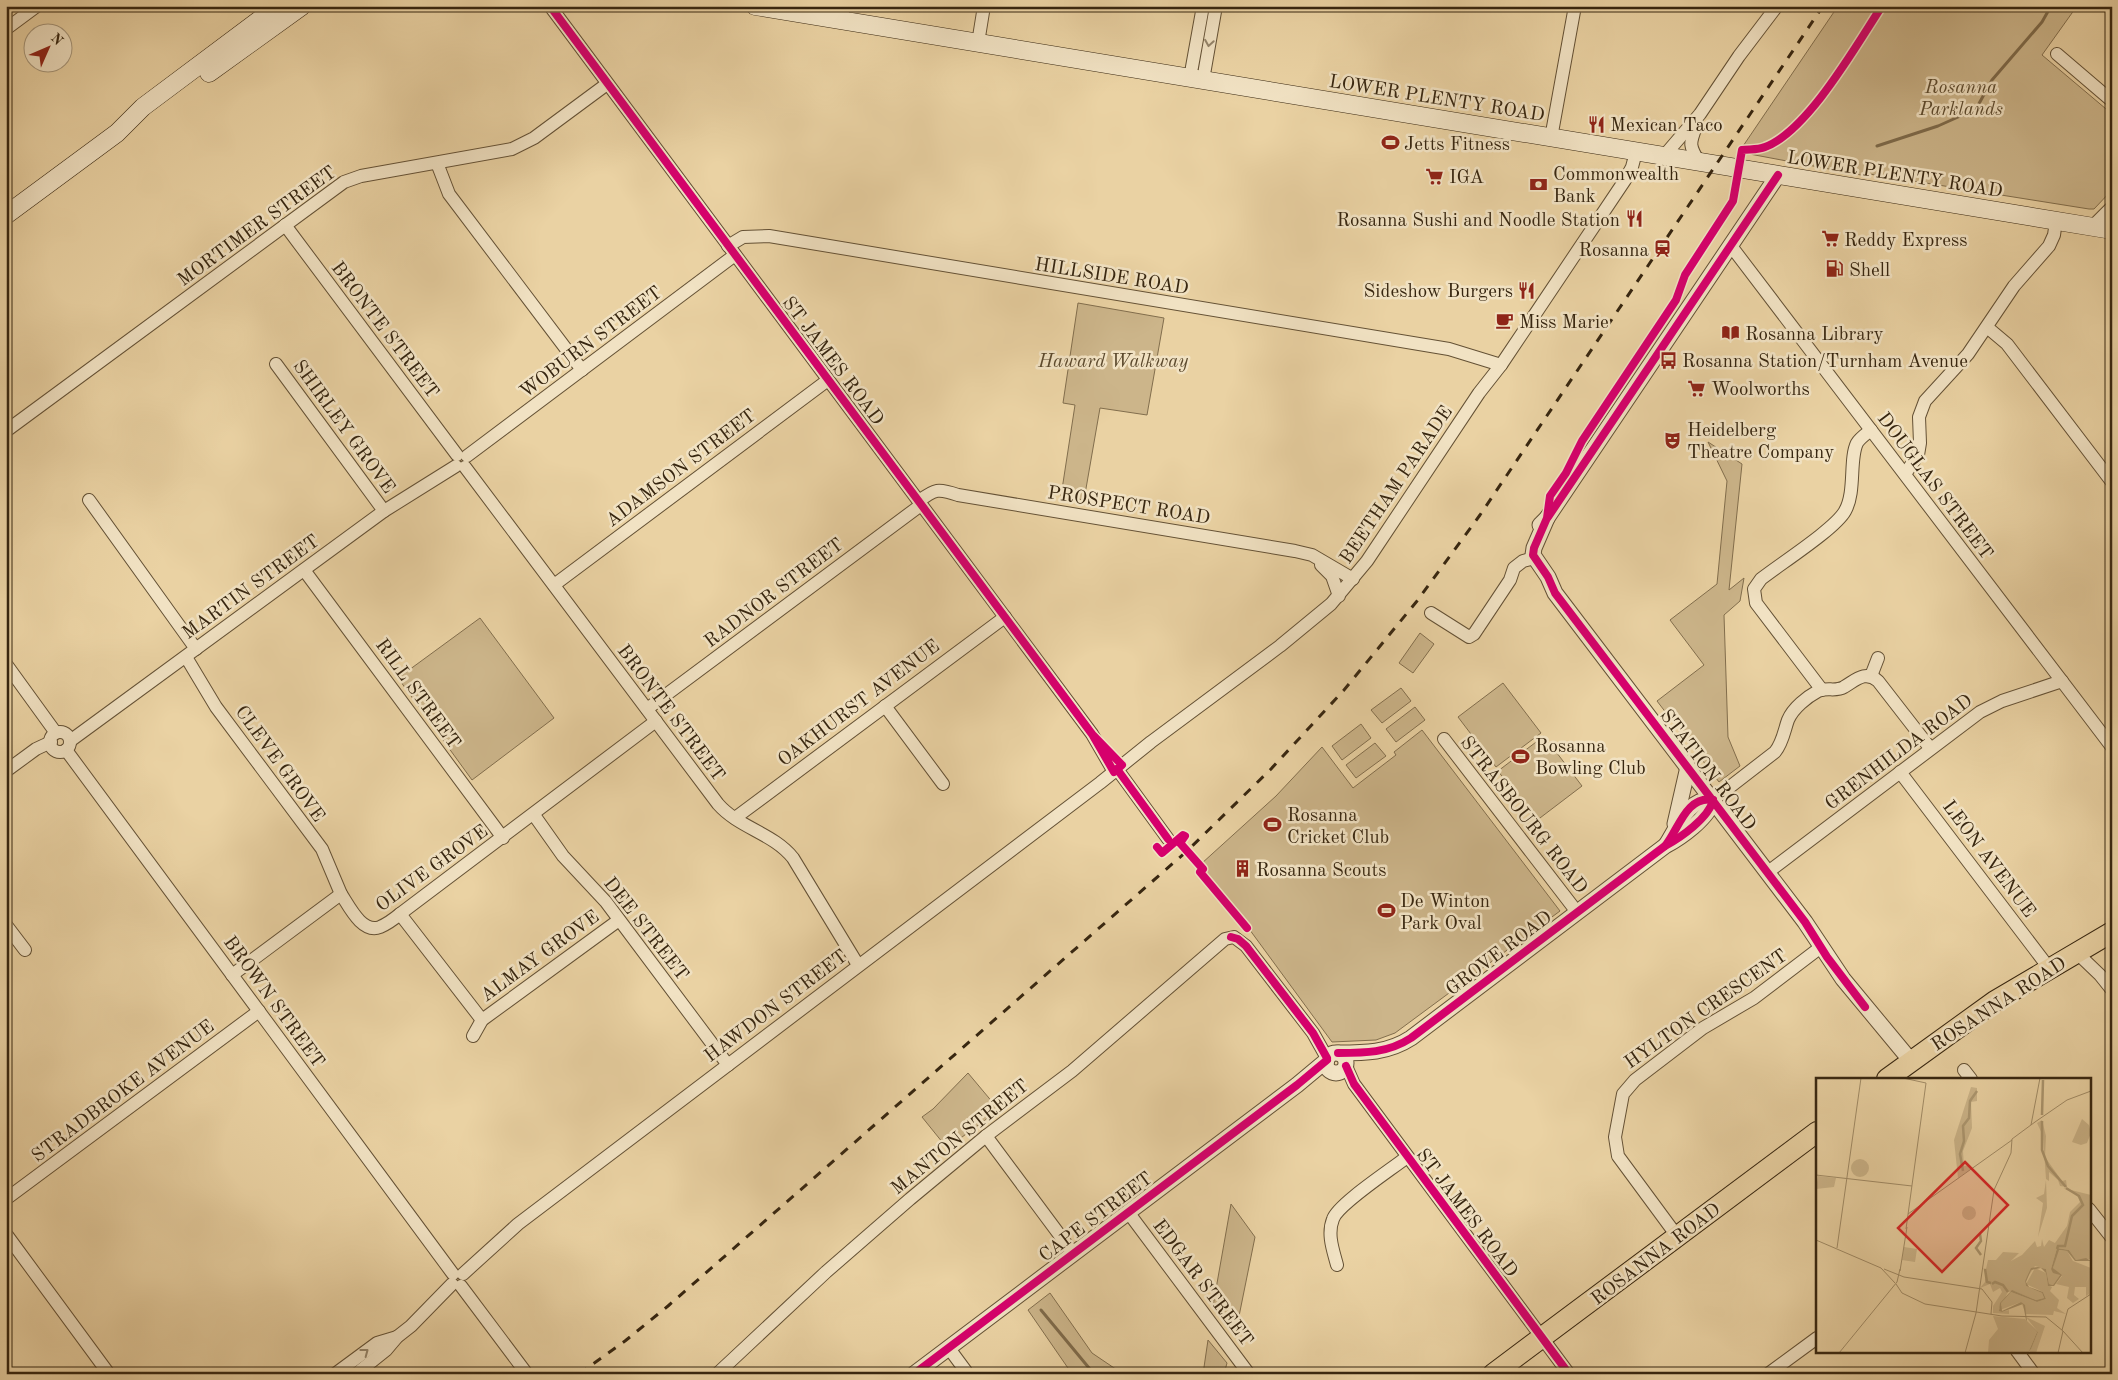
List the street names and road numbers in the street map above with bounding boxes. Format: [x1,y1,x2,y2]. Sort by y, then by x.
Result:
street label: LOWER PLENTY ROAD [1327,73,1546,126]
street label: LOWER PLENTY ROAD [1785,149,2004,202]
street label: MORTIMER STREET [175,163,340,291]
street label: HILLSIDE ROAD [1033,256,1190,299]
street label: BRONTE STREET [327,259,441,402]
street label: WOBURN STREET [517,284,666,402]
street label: ST JAMES ROAD [778,294,886,429]
street label: SHIRLEY GROVE [288,357,398,498]
street label: BEETHAM PARADE [1337,403,1457,568]
street label: ADAMSON STREET [603,407,760,531]
street label: DOUGLAS STREET [1873,409,1995,564]
street label: PROSPECT ROAD [1046,484,1211,529]
street label: MARTIN STREET [180,532,323,644]
street label: RADNOR STREET [701,536,848,652]
street label: RILL STREET [371,636,463,753]
street label: OAKHURST AVENUE [775,637,944,771]
street label: BRONTE STREET [613,642,727,785]
street label: GRENHILDA ROAD [1822,692,1977,814]
street label: CLEVE GROVE [231,703,327,826]
street label: STATION ROAD [1655,706,1759,835]
street label: STRASBOURG ROAD [1456,733,1590,898]
street label: LEON AVENUE [1938,798,2038,921]
street label: OLIVE GROVE [373,822,492,916]
street label: DEE STREET [599,874,691,985]
street label: ALMAY GROVE [478,908,603,1006]
street label: GROVE ROAD [1443,908,1556,1000]
street label: BROWN STREET [219,933,327,1072]
street label: HAWDON STREET [702,947,851,1067]
street label: HYLTON CRESCENT [1622,947,1791,1073]
street label: ROSANNA ROAD [1929,955,2070,1056]
street label: STRADBROKE AVENUE [29,1017,218,1167]
street label: MANTON STREET [888,1077,1033,1199]
street label: ST JAMES ROAD [1412,1146,1520,1281]
street label: CAPE STREET [1036,1169,1157,1267]
street label: ROSANNA ROAD [1588,1200,1725,1310]
street label: EDGAR STREET [1148,1217,1256,1350]

